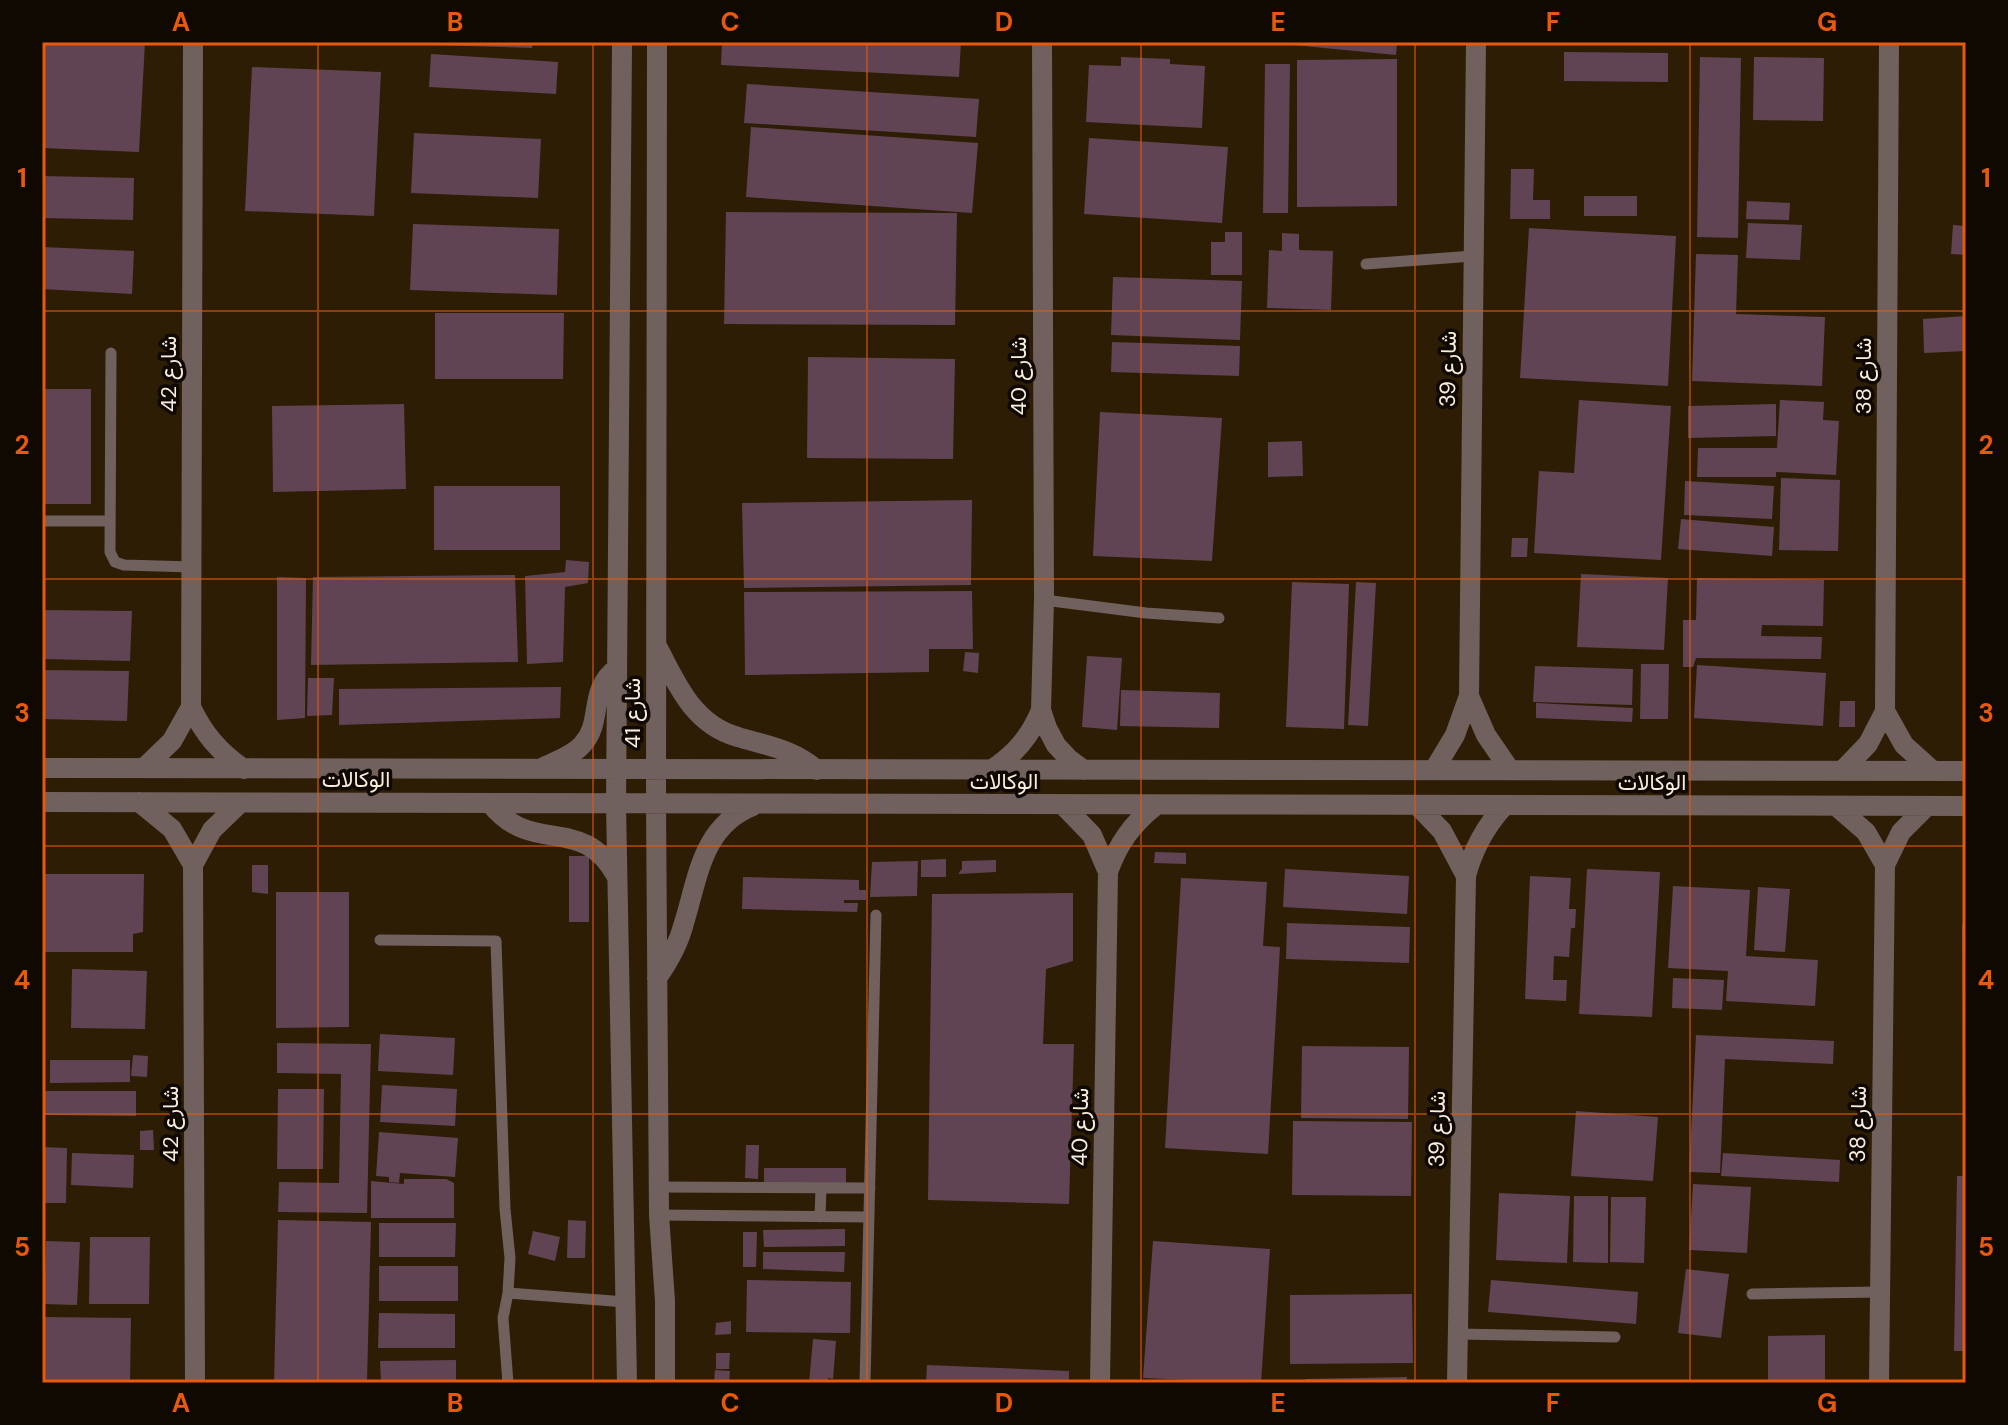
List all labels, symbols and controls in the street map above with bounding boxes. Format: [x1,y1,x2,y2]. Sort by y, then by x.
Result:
text: A [172,5,190,39]
text: B [447,5,463,39]
text: C [720,5,740,39]
text: D [995,5,1013,39]
text: E [1270,5,1286,39]
text: F [1546,5,1560,39]
text: G [1817,5,1837,39]
text: 1 [17,161,27,195]
text: 1 [1981,161,1991,195]
street label: شارع 39 [1433,331,1463,407]
street label: شارع 42 [154,336,183,412]
street label: شارع 40 [1004,337,1033,415]
street label: شارع 38 [1849,338,1878,414]
text: 2 [14,428,30,462]
text: 2 [1978,428,1994,462]
street label: شارع 41 [618,678,647,748]
text: 3 [14,696,30,730]
text: 3 [1978,696,1994,730]
street label: الوكالات [322,765,390,794]
street label: الوكالات [970,767,1038,796]
street label: الوكالات [1618,768,1686,797]
text: 4 [14,963,30,997]
text: 4 [1978,963,1994,997]
street label: شارع 42 [156,1086,185,1162]
street label: شارع 38 [1843,1086,1873,1162]
street label: شارع 40 [1065,1087,1095,1167]
street label: شارع 39 [1422,1091,1452,1167]
text: 5 [14,1230,30,1264]
text: 5 [1978,1230,1994,1264]
text: A [172,1386,190,1420]
text: B [447,1386,463,1420]
text: C [720,1386,740,1420]
text: D [995,1386,1013,1420]
text: E [1270,1386,1286,1420]
text: F [1546,1386,1560,1420]
text: G [1817,1386,1837,1420]

